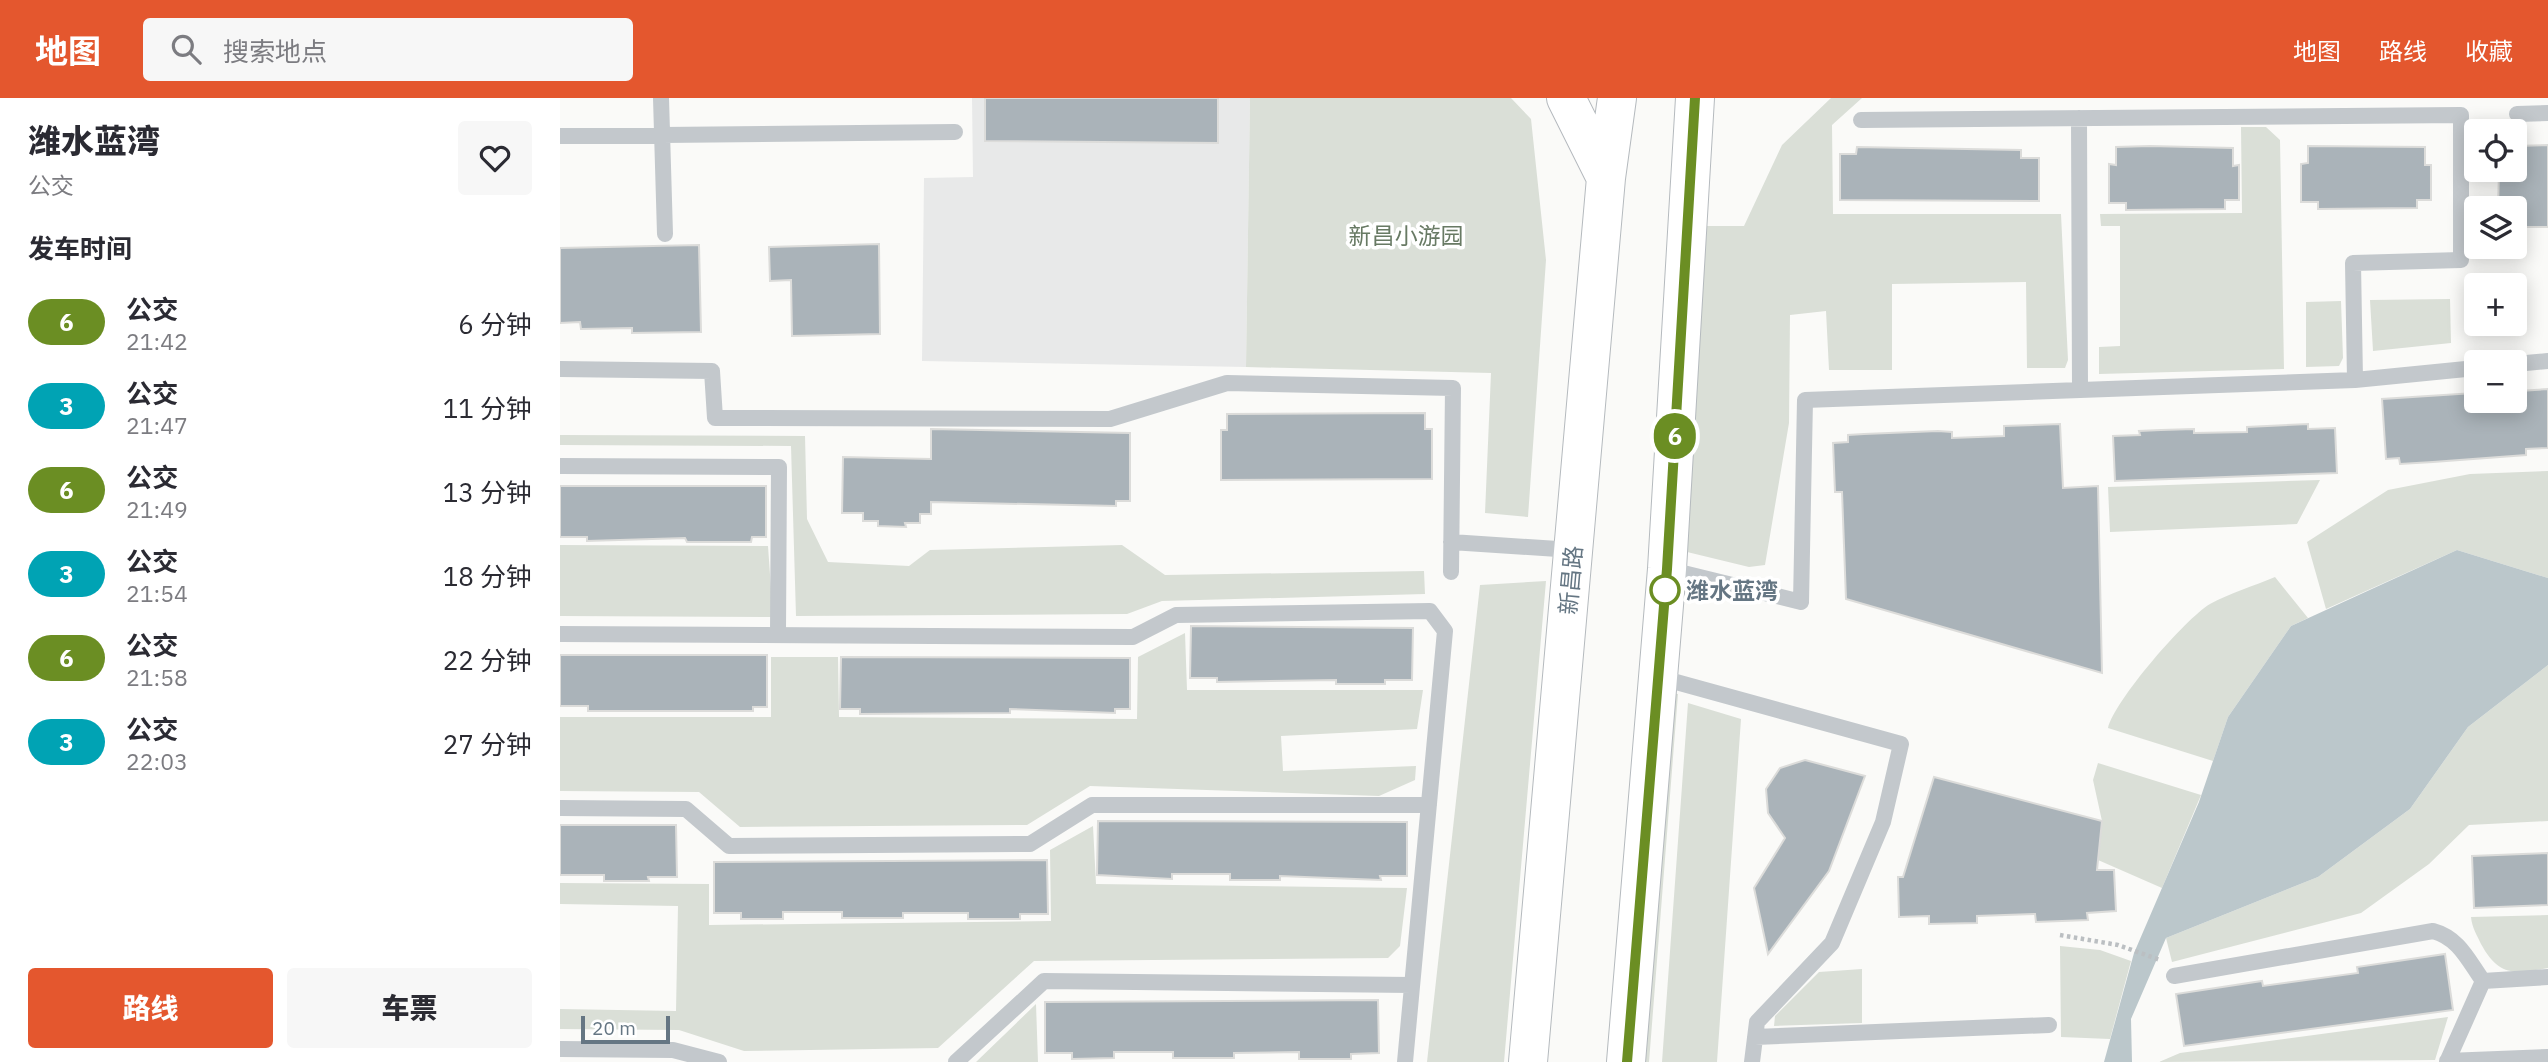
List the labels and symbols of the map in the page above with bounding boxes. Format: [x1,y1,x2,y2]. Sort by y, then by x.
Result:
park label: 新昌小游园 [1349,220,1464,250]
line badge: 6 [1652,413,1698,459]
street label: 新昌路 [1552,544,1588,616]
marker: 潍水蓝湾 [1650,575,1680,605]
place label: 潍水蓝湾 [1686,575,1778,605]
scale bar [581,1013,670,1045]

